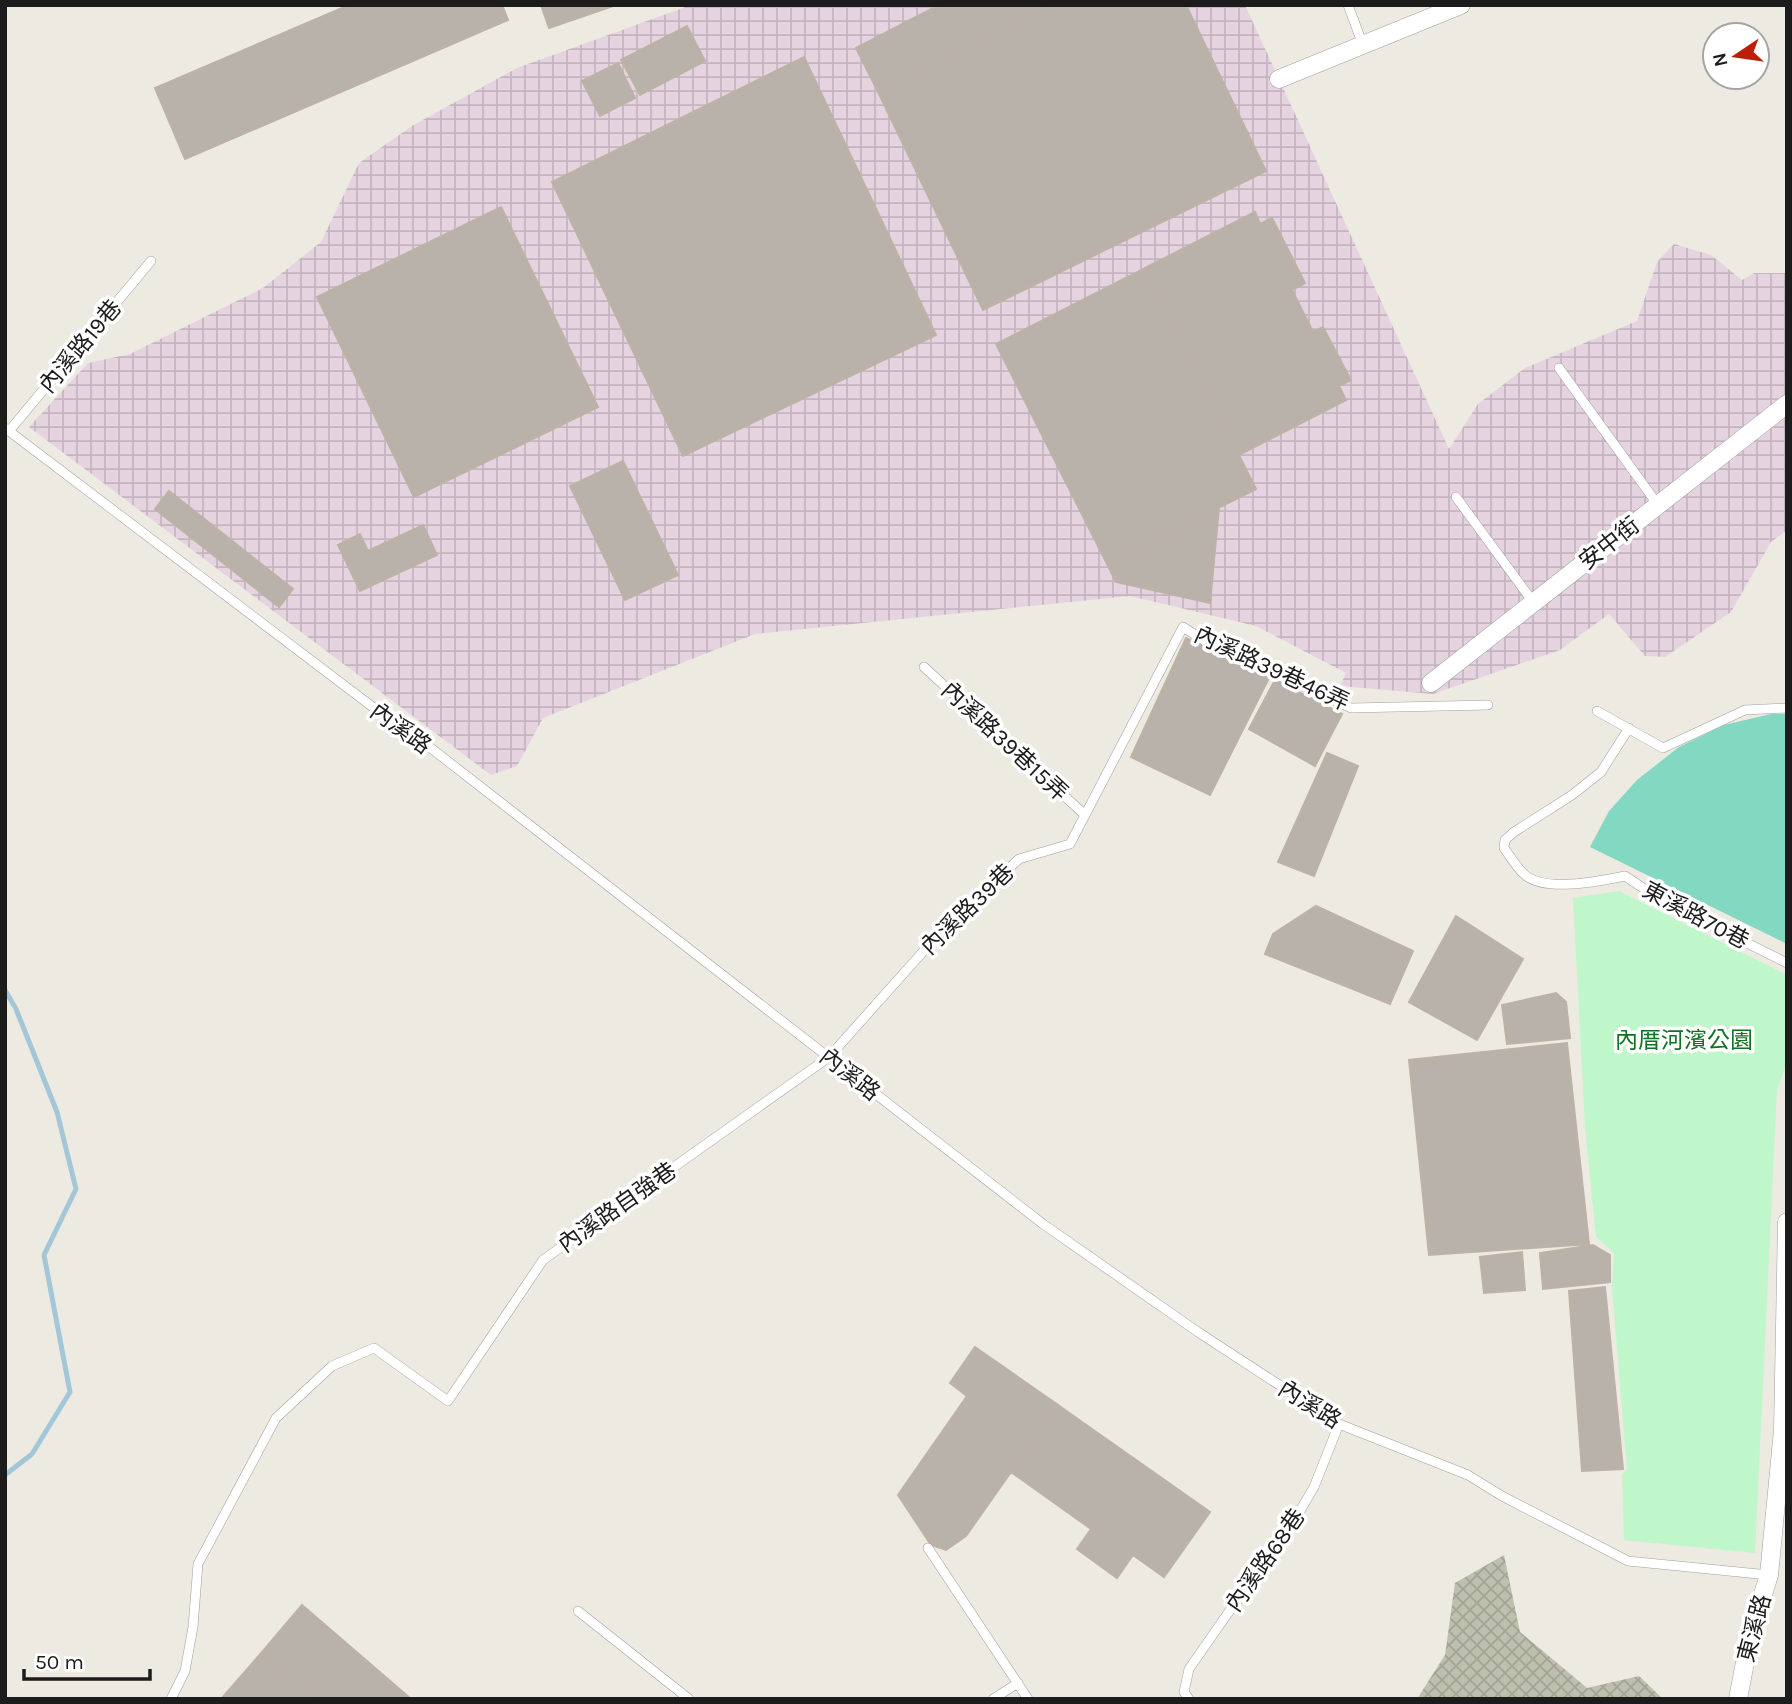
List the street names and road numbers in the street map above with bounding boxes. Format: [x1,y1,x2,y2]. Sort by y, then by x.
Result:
street label: 內溪路19巷 [34,294,127,398]
street label: 安中街 [1574,512,1645,575]
street label: 內溪路39巷46弄 [1190,621,1354,716]
street label: 內溪路39巷15弄 [936,676,1073,807]
street label: 內溪路 [365,697,437,760]
street label: 內溪路39巷 [915,858,1019,960]
street label: 東溪路70巷 [1638,876,1754,955]
street label: 內溪路 [814,1043,885,1106]
street label: 內溪路自強巷 [553,1157,682,1258]
street label: 內溪路 [1273,1375,1346,1434]
street label: 內溪路68巷 [1220,1504,1311,1617]
street label: 東溪路 [1733,1591,1776,1665]

